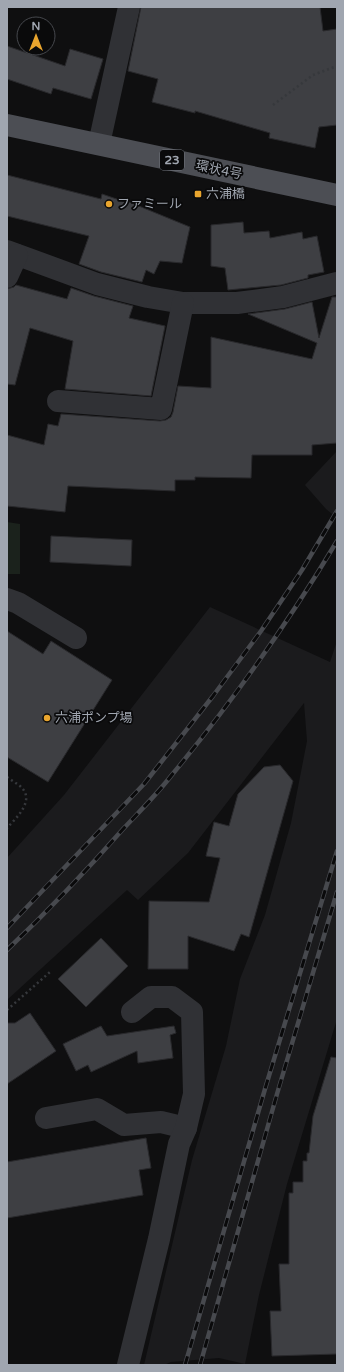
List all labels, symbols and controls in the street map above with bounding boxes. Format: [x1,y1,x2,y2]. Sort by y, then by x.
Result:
north arrow [16,16,56,56]
text: N [32,20,40,33]
road number: 23 [160,150,184,170]
street label: 環状4号 [194,157,244,183]
place label: 六浦橋 [206,186,245,202]
marker: 六浦橋 [193,189,203,199]
place label: ファミール [117,196,182,212]
marker: ファミール [104,199,114,209]
place label: 六浦ポンプ場 [55,710,133,726]
marker: 六浦ポンプ場 [42,713,52,723]

